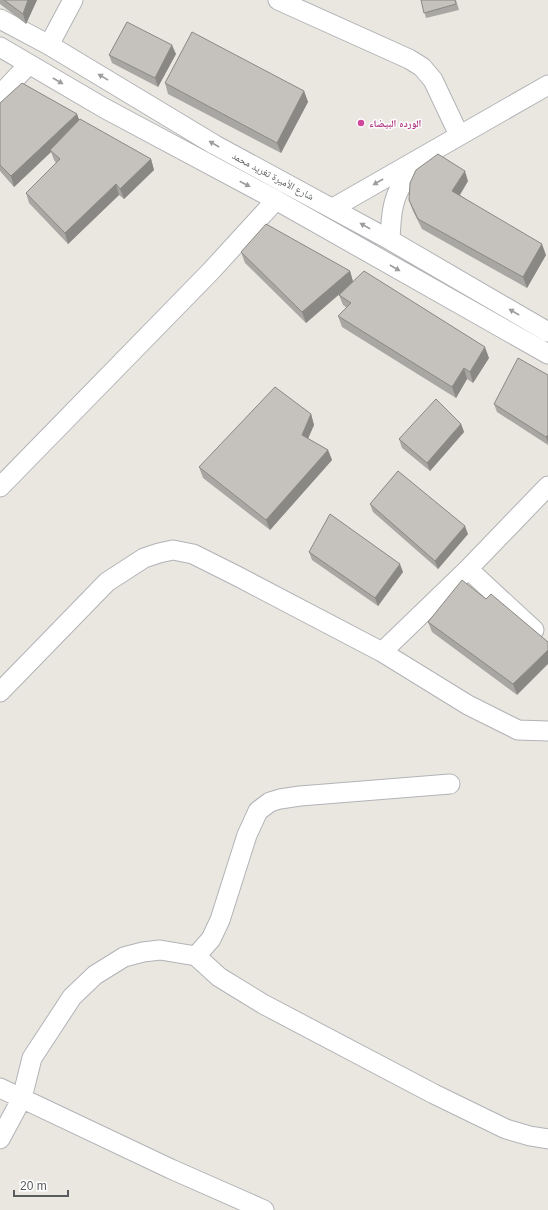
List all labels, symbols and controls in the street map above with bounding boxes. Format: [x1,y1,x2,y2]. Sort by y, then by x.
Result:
one-way arrow [97,74,109,81]
one-way arrow [52,77,64,84]
marker: الورده البيضاء [356,118,366,128]
place label: الورده البيضاء [369,118,422,130]
one-way arrow [208,141,220,148]
street label: شارع الأميرة تغريد محمد [230,150,316,203]
one-way arrow [372,179,384,186]
one-way arrow [239,180,251,187]
one-way arrow [359,223,371,230]
one-way arrow [389,265,401,272]
one-way arrow [508,309,520,316]
scale bar [14,1172,68,1198]
text: 20 m [20,1179,47,1193]

